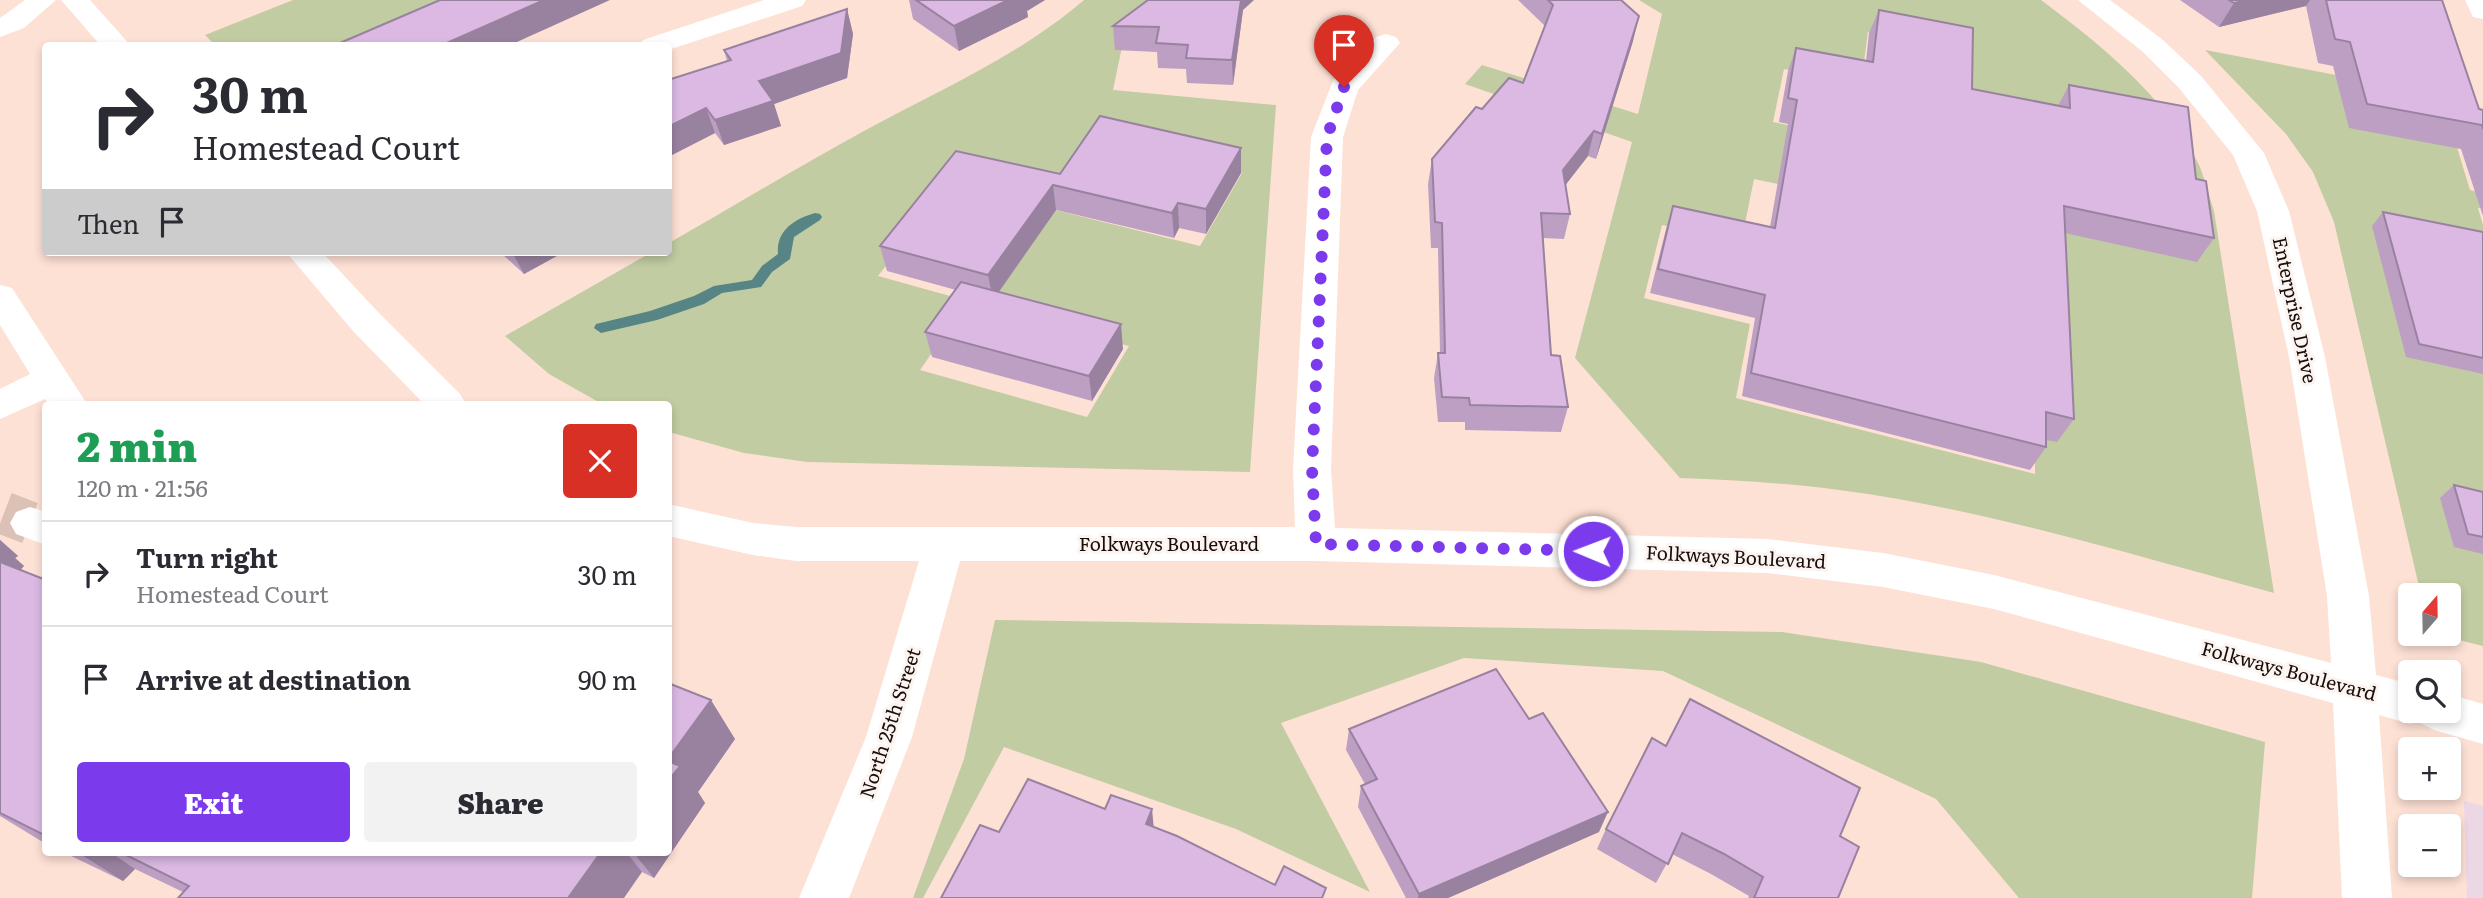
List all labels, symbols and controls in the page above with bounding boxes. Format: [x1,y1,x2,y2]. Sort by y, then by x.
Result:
pin [1314,15,1374,87]
icon: arrive [1325,26,1363,64]
text: 30 m [192,55,308,128]
icon: right [77,70,168,161]
text: Homestead Court [192,122,460,170]
text: Then [77,203,139,242]
icon: arrive [153,203,191,241]
street label: Enterprise Drive [2267,234,2325,386]
text: 2 min [77,413,197,475]
button: close [563,424,637,498]
text: 120 m · 21:56 [77,470,208,504]
position arrow [1556,514,1630,588]
street label: Folkways Boulevard [1079,529,1260,557]
text: Turn right [136,537,278,576]
street label: Folkways Boulevard [1645,537,1827,575]
text: 30 m [577,554,637,593]
icon: right [77,555,115,593]
text: Homestead Court [136,576,329,610]
north arrow [2398,583,2460,646]
map controls [2398,583,2461,877]
street label: Folkways Boulevard [2198,633,2380,707]
street label: North 25th Street [852,644,927,801]
text: Arrive at destination [136,659,411,698]
text: 90 m [578,659,637,698]
icon: arrive [77,660,115,698]
button: search [2398,660,2461,723]
button: + [2398,737,2461,800]
button: Exit [77,762,350,842]
button: Share [364,762,637,842]
button: − [2398,814,2461,877]

